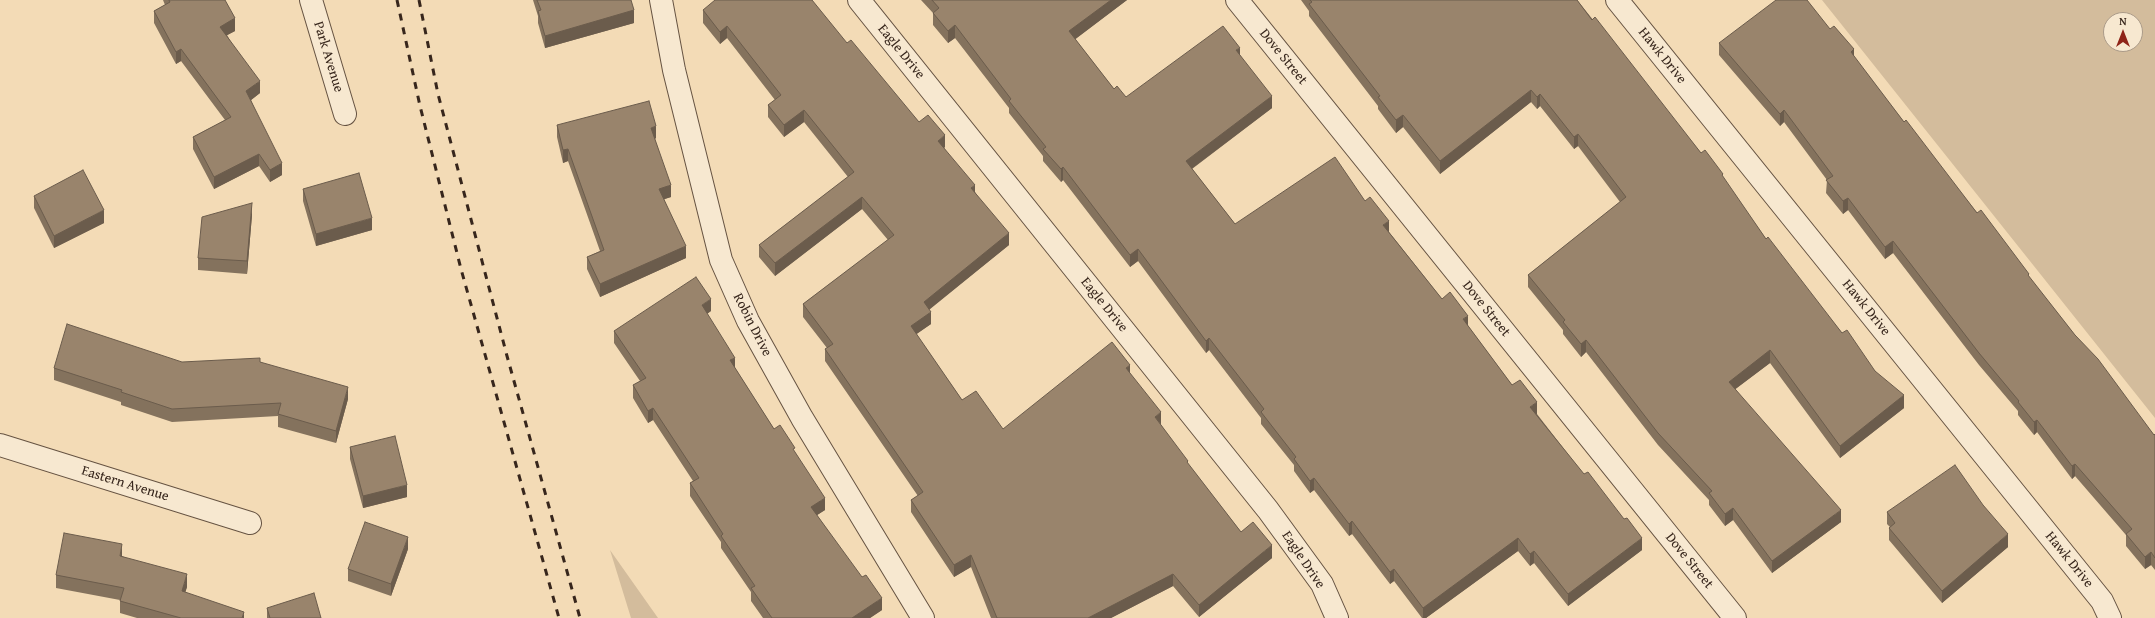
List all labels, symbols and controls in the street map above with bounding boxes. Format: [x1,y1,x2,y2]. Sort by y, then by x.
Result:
north arrow [2103,12,2143,52]
text: N [2119,13,2127,29]
street label: Park Avenue [309,20,347,94]
street label: Eagle Drive [874,21,928,83]
street label: Hawk Drive [1634,25,1690,87]
street label: Dove Street [1255,26,1311,88]
street label: Eagle Drive [1077,274,1131,336]
street label: Hawk Drive [1838,277,1894,339]
street label: Dove Street [1458,278,1514,340]
street label: Robin Drive [729,291,775,359]
street label: Eastern Avenue [79,463,171,505]
street label: Eagle Drive [1278,528,1328,592]
street label: Hawk Drive [2041,529,2097,591]
street label: Dove Street [1661,530,1717,592]

